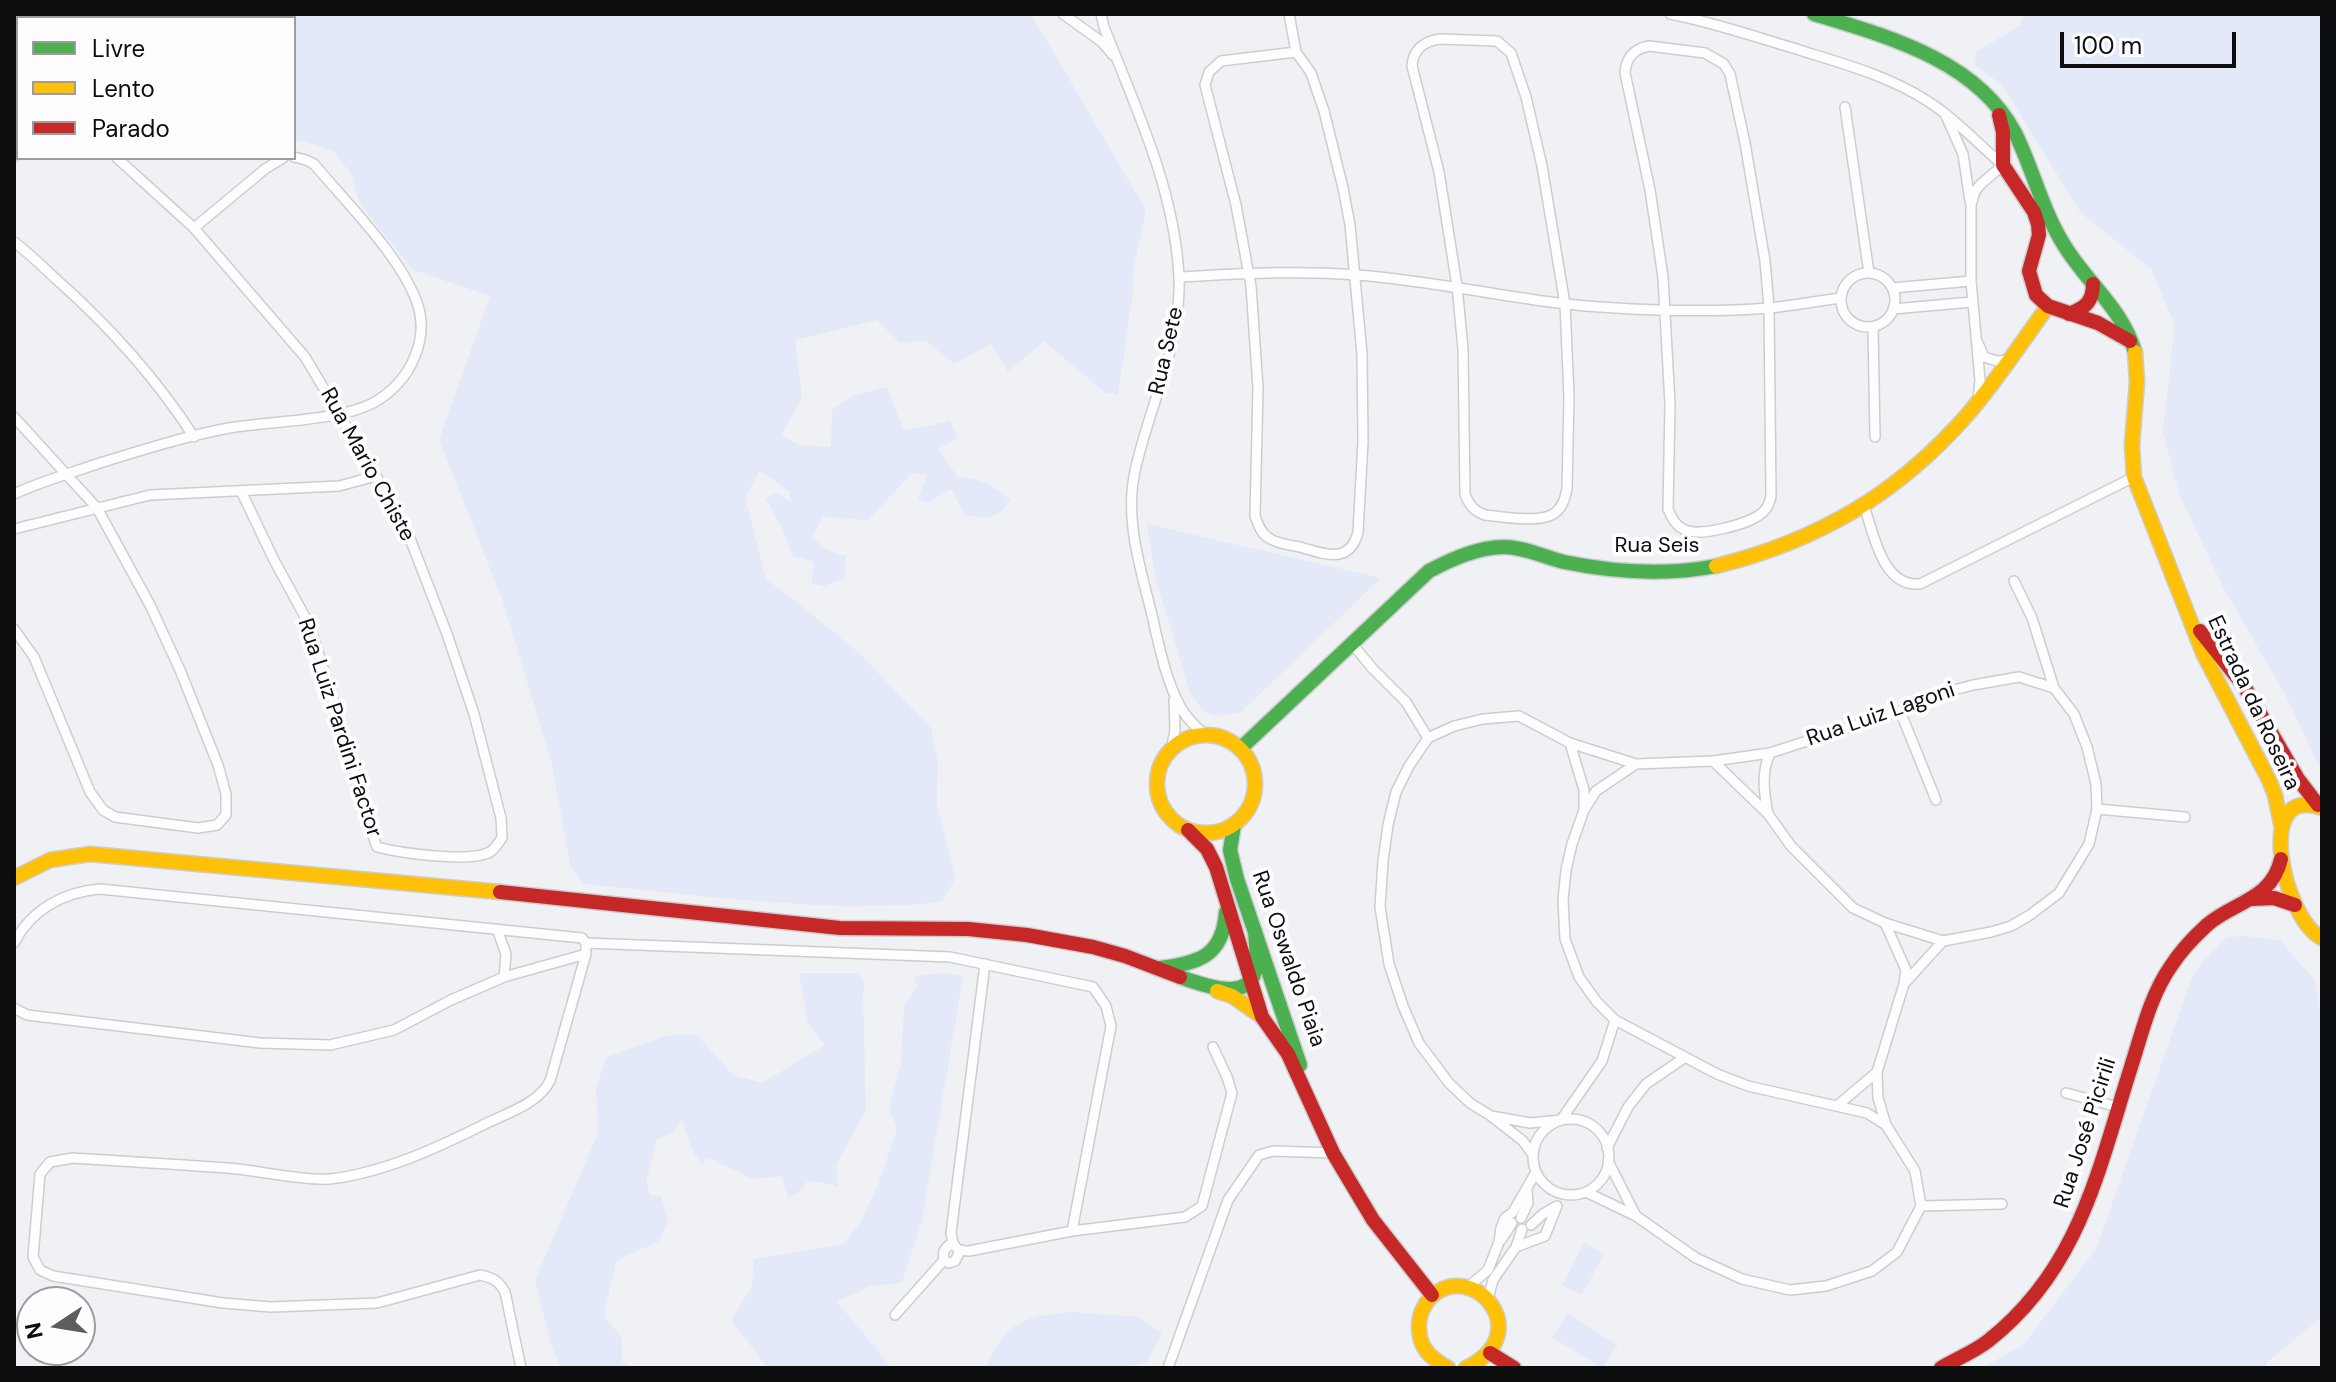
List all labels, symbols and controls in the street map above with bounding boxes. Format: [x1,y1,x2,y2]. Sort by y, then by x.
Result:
legend [16,16,296,160]
scale bar [2064,16,2240,66]
text: 100 m [2074,30,2142,61]
text: Livre [92,33,145,64]
text: Lento [92,73,155,104]
text: Parado [92,113,170,144]
street label: Rua Sete [1144,305,1190,397]
street label: Rua Mario Chiste [314,384,420,546]
street label: Rua Seis [1614,533,1700,559]
street label: Estrada da Roseira [2201,612,2305,794]
street label: Rua Luiz Pardini Factor [291,615,387,841]
street label: Rua Luiz Lagoni [1803,677,1959,753]
street label: Rua Oswaldo Piaia [1246,868,1330,1050]
street label: Rua José Picirili [2049,1055,2123,1211]
north arrow [16,1286,96,1366]
text: N [18,1320,50,1342]

